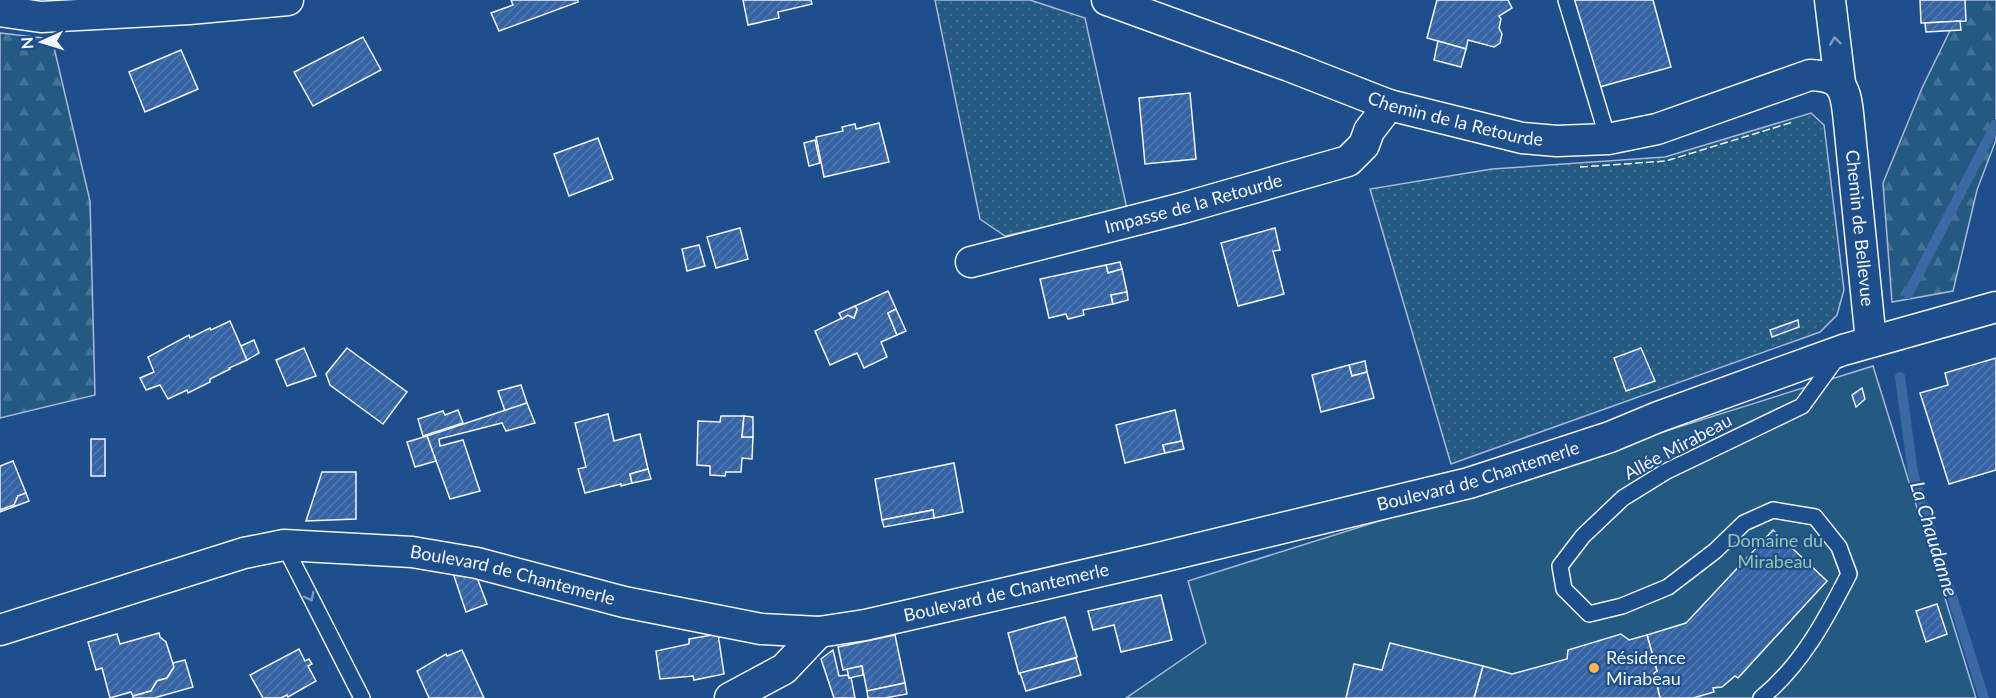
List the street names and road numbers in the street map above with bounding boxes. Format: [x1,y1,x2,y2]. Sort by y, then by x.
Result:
street label: Chemin de la Retourde [1365,86,1544,150]
street label: Chemin de Bellevue [1842,149,1879,307]
street label: Impasse de la Retourde [1102,168,1285,238]
street label: Allée Mirabeau [1620,408,1735,484]
street label: Boulevard de Chantemerle [1374,436,1582,515]
street label: Boulevard de Chantemerle [408,540,618,609]
street label: Boulevard de Chantemerle [901,558,1111,626]

